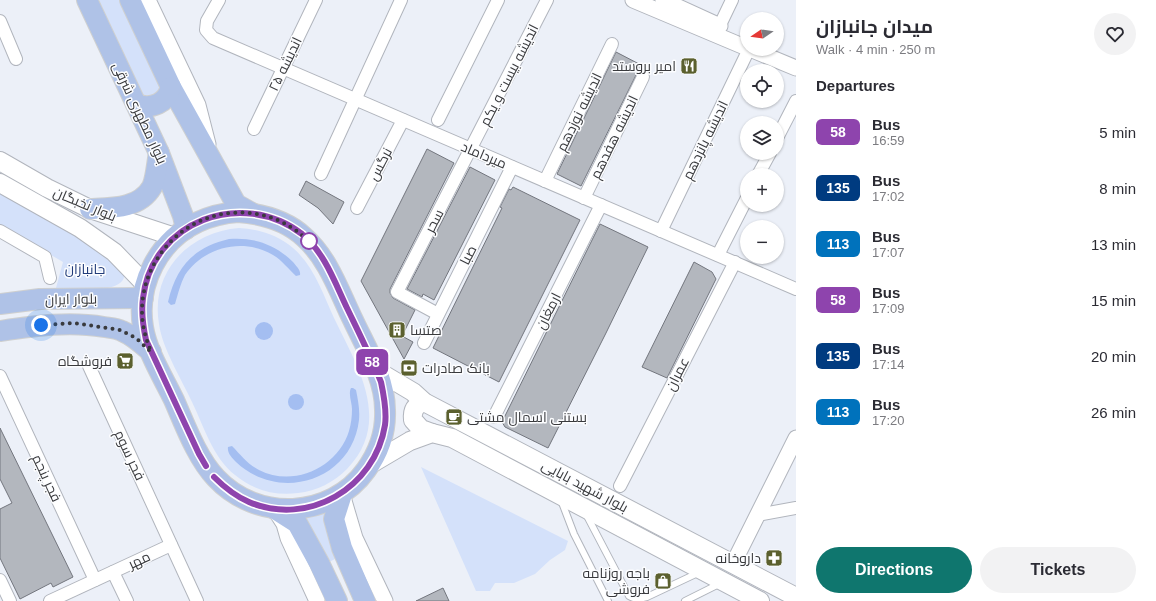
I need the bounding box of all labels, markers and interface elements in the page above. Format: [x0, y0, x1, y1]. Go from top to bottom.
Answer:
north arrow [740, 12, 784, 56]
map controls [740, 12, 784, 264]
button: heart [1094, 13, 1136, 55]
text: میدان جانبازان [816, 16, 933, 37]
street label: اندیشه بیست و یکم [477, 22, 543, 129]
street label: اندیشه ۲۵ [265, 35, 305, 93]
text: Walk · 4 min · 250 m [816, 42, 935, 57]
restaurant icon: امیر بروستد [679, 56, 699, 76]
place label: امیر بروستد [612, 58, 676, 74]
street label: بلوار مطهری شرقی [109, 60, 171, 166]
button: locate [740, 64, 784, 108]
street label: اندیشه نوزدهم [553, 70, 607, 155]
text: Departures [816, 77, 895, 94]
street label: اندیشه هفدهم [587, 93, 643, 182]
street label: اندیشه پانزدهم [679, 98, 733, 183]
button: layers [740, 116, 784, 160]
text: Bus [872, 116, 900, 133]
text: 58 [830, 124, 846, 140]
text: 5 min [1099, 124, 1136, 141]
text: 16:59 [872, 133, 905, 148]
street label: میرداماد [459, 138, 509, 172]
street label: نرگس [365, 145, 395, 183]
button: + [740, 168, 784, 212]
text: Bus [872, 172, 900, 189]
text: 135 [826, 180, 850, 196]
text: 8 min [1099, 180, 1136, 197]
street label: بلوار نخبگان [51, 184, 119, 224]
text: 17:02 [872, 189, 905, 204]
street label: سحر [421, 207, 447, 236]
button: − [740, 220, 784, 264]
text: Bus [872, 228, 900, 245]
unlabelled marker [300, 232, 318, 250]
text: 113 [827, 236, 849, 252]
text: 13 min [1091, 236, 1136, 253]
street label: صبا [456, 243, 480, 267]
text: 17:07 [872, 245, 905, 260]
park label: جانبازان [65, 261, 105, 277]
text: Bus [872, 284, 900, 301]
street label: ارمغان [532, 290, 564, 332]
street label: بلوار ایران [45, 291, 97, 307]
text: 58 [830, 292, 846, 308]
text: 15 min [1091, 292, 1136, 309]
text: 17:09 [872, 301, 905, 316]
your location [31, 315, 51, 335]
building icon: صتسا [387, 320, 407, 340]
place label: صتسا [410, 322, 442, 338]
text: Bus [872, 340, 900, 357]
text: 135 [826, 348, 850, 364]
text: 20 min [1091, 348, 1136, 365]
line badge: 58 [354, 349, 390, 375]
supermarket icon: فروشگاه [115, 351, 135, 371]
place label: فروشگاه [58, 353, 112, 369]
text: 58 [364, 354, 380, 370]
street label: عمران [662, 355, 692, 393]
text: 17:14 [872, 357, 905, 372]
bank icon: بانک صادرات [399, 358, 419, 378]
place label: بانک صادرات [422, 360, 490, 376]
text: Bus [872, 396, 900, 413]
text: 113 [827, 404, 849, 420]
text: 26 min [1091, 404, 1136, 421]
cafe icon: بستنی اسمال مشتی [444, 407, 464, 427]
place label: بستنی اسمال مشتی [467, 409, 587, 426]
text: 17:20 [872, 413, 905, 428]
street label: فجر سوم [110, 427, 149, 483]
street label: فجر پنجم [27, 452, 65, 505]
street label: بلوار شهید بابایی [539, 456, 631, 516]
button: Directions [816, 547, 972, 593]
button: Tickets [980, 547, 1136, 593]
street label: مهر [125, 548, 153, 572]
pharmacy icon: داروخانه [764, 548, 784, 568]
place label: داروخانه [715, 550, 761, 566]
place label: باجه روزنامه فروشی [582, 565, 650, 597]
shop icon: باجه روزنامه فروشی [653, 571, 673, 591]

